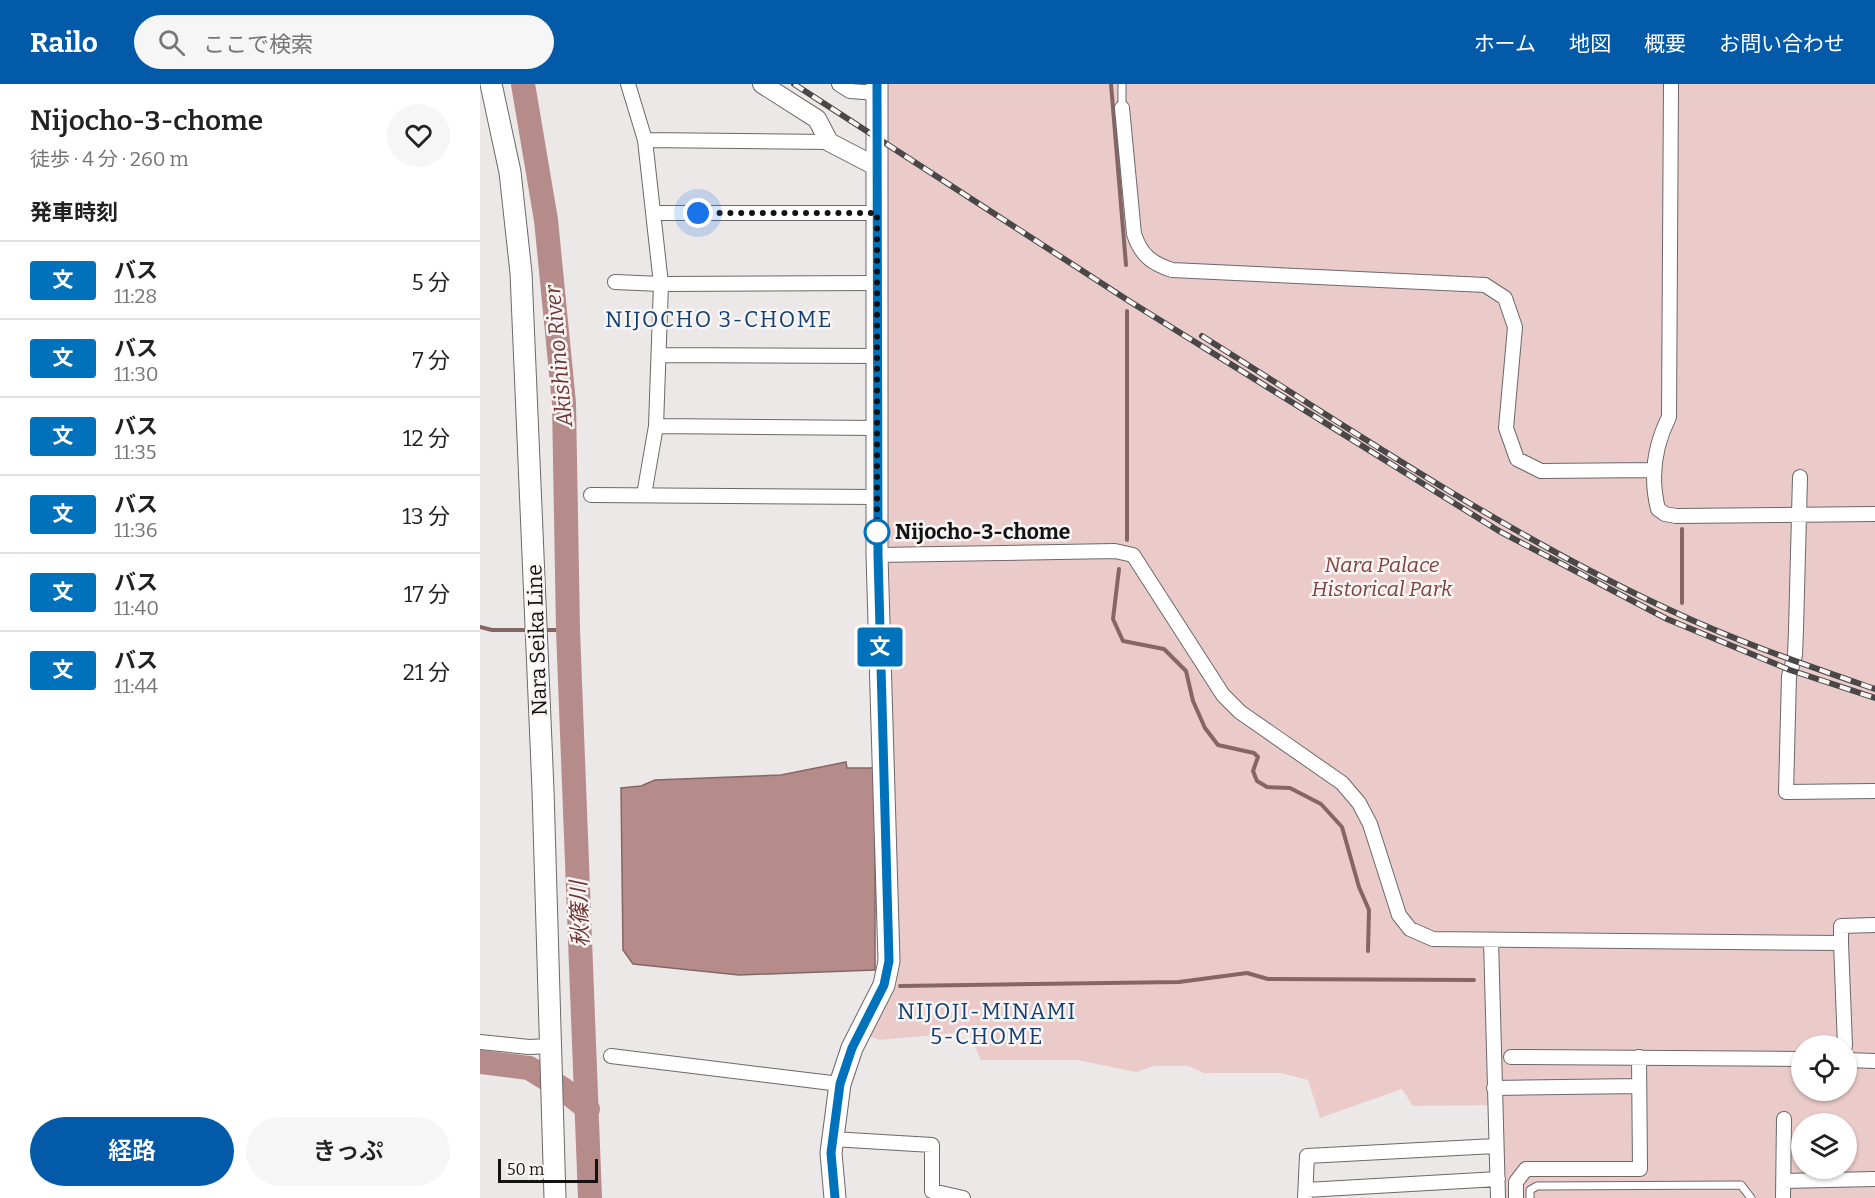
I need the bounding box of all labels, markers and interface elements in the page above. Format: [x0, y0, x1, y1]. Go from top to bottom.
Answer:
search box [134, 15, 554, 69]
text: Railo [30, 26, 98, 59]
icon: search [155, 26, 188, 59]
text: ここで検索 [203, 31, 313, 58]
text: ホーム [1474, 31, 1536, 57]
text: 地図 [1569, 31, 1611, 57]
text: 概要 [1644, 31, 1686, 57]
text: お問い合わせ [1719, 31, 1845, 57]
text: Nijocho-3-chome [30, 104, 263, 137]
button: heart [387, 104, 450, 167]
text: 徒歩 · 4 分 · 260 m [30, 147, 189, 171]
your location [683, 198, 713, 228]
text: 発車時刻 [30, 199, 118, 226]
text: バス [114, 257, 158, 284]
text: 文 [53, 267, 74, 293]
text: 5 分 [412, 269, 450, 296]
water label: Akishino River [539, 283, 578, 429]
text: 11:28 [114, 284, 157, 308]
district label: NIJOCHO 3-CHOME [605, 306, 833, 333]
text: バス [114, 335, 158, 362]
text: 文 [53, 345, 74, 371]
text: 7 分 [413, 347, 450, 374]
text: 11:30 [114, 362, 159, 386]
text: バス [114, 413, 158, 440]
text: 文 [53, 423, 74, 449]
text: 12 分 [403, 425, 450, 452]
text: 11:35 [114, 440, 157, 464]
text: バス [114, 491, 158, 518]
text: 文 [53, 501, 74, 527]
text: 13 分 [402, 503, 450, 530]
text: 11:36 [114, 518, 158, 542]
marker: Nijocho-3-chome [864, 519, 890, 545]
place label: Nijocho-3-chome [895, 519, 1070, 545]
park label: Nara Palace Historical Park [1311, 552, 1453, 602]
street label: Nara Seika Line [521, 564, 553, 716]
text: バス [114, 569, 158, 596]
text: 文 [53, 579, 74, 605]
text: 17 分 [404, 581, 450, 608]
text: 11:40 [114, 596, 159, 620]
line badge: 文 [860, 628, 900, 666]
text: 文 [870, 634, 891, 660]
text: バス [114, 647, 158, 674]
text: 文 [53, 657, 74, 683]
text: 21 分 [403, 659, 450, 686]
text: 11:44 [114, 674, 158, 698]
water label: 秋篠川 [565, 879, 594, 947]
district label: NIJOJI-MINAMI 5-CHOME [897, 998, 1077, 1050]
map controls [1791, 1035, 1857, 1179]
button: locate [1791, 1035, 1857, 1101]
button: layers [1791, 1113, 1857, 1179]
button: 経路 [30, 1117, 234, 1186]
button: きっぷ [246, 1117, 450, 1186]
scale bar [498, 1156, 598, 1184]
text: 50 m [507, 1160, 544, 1179]

